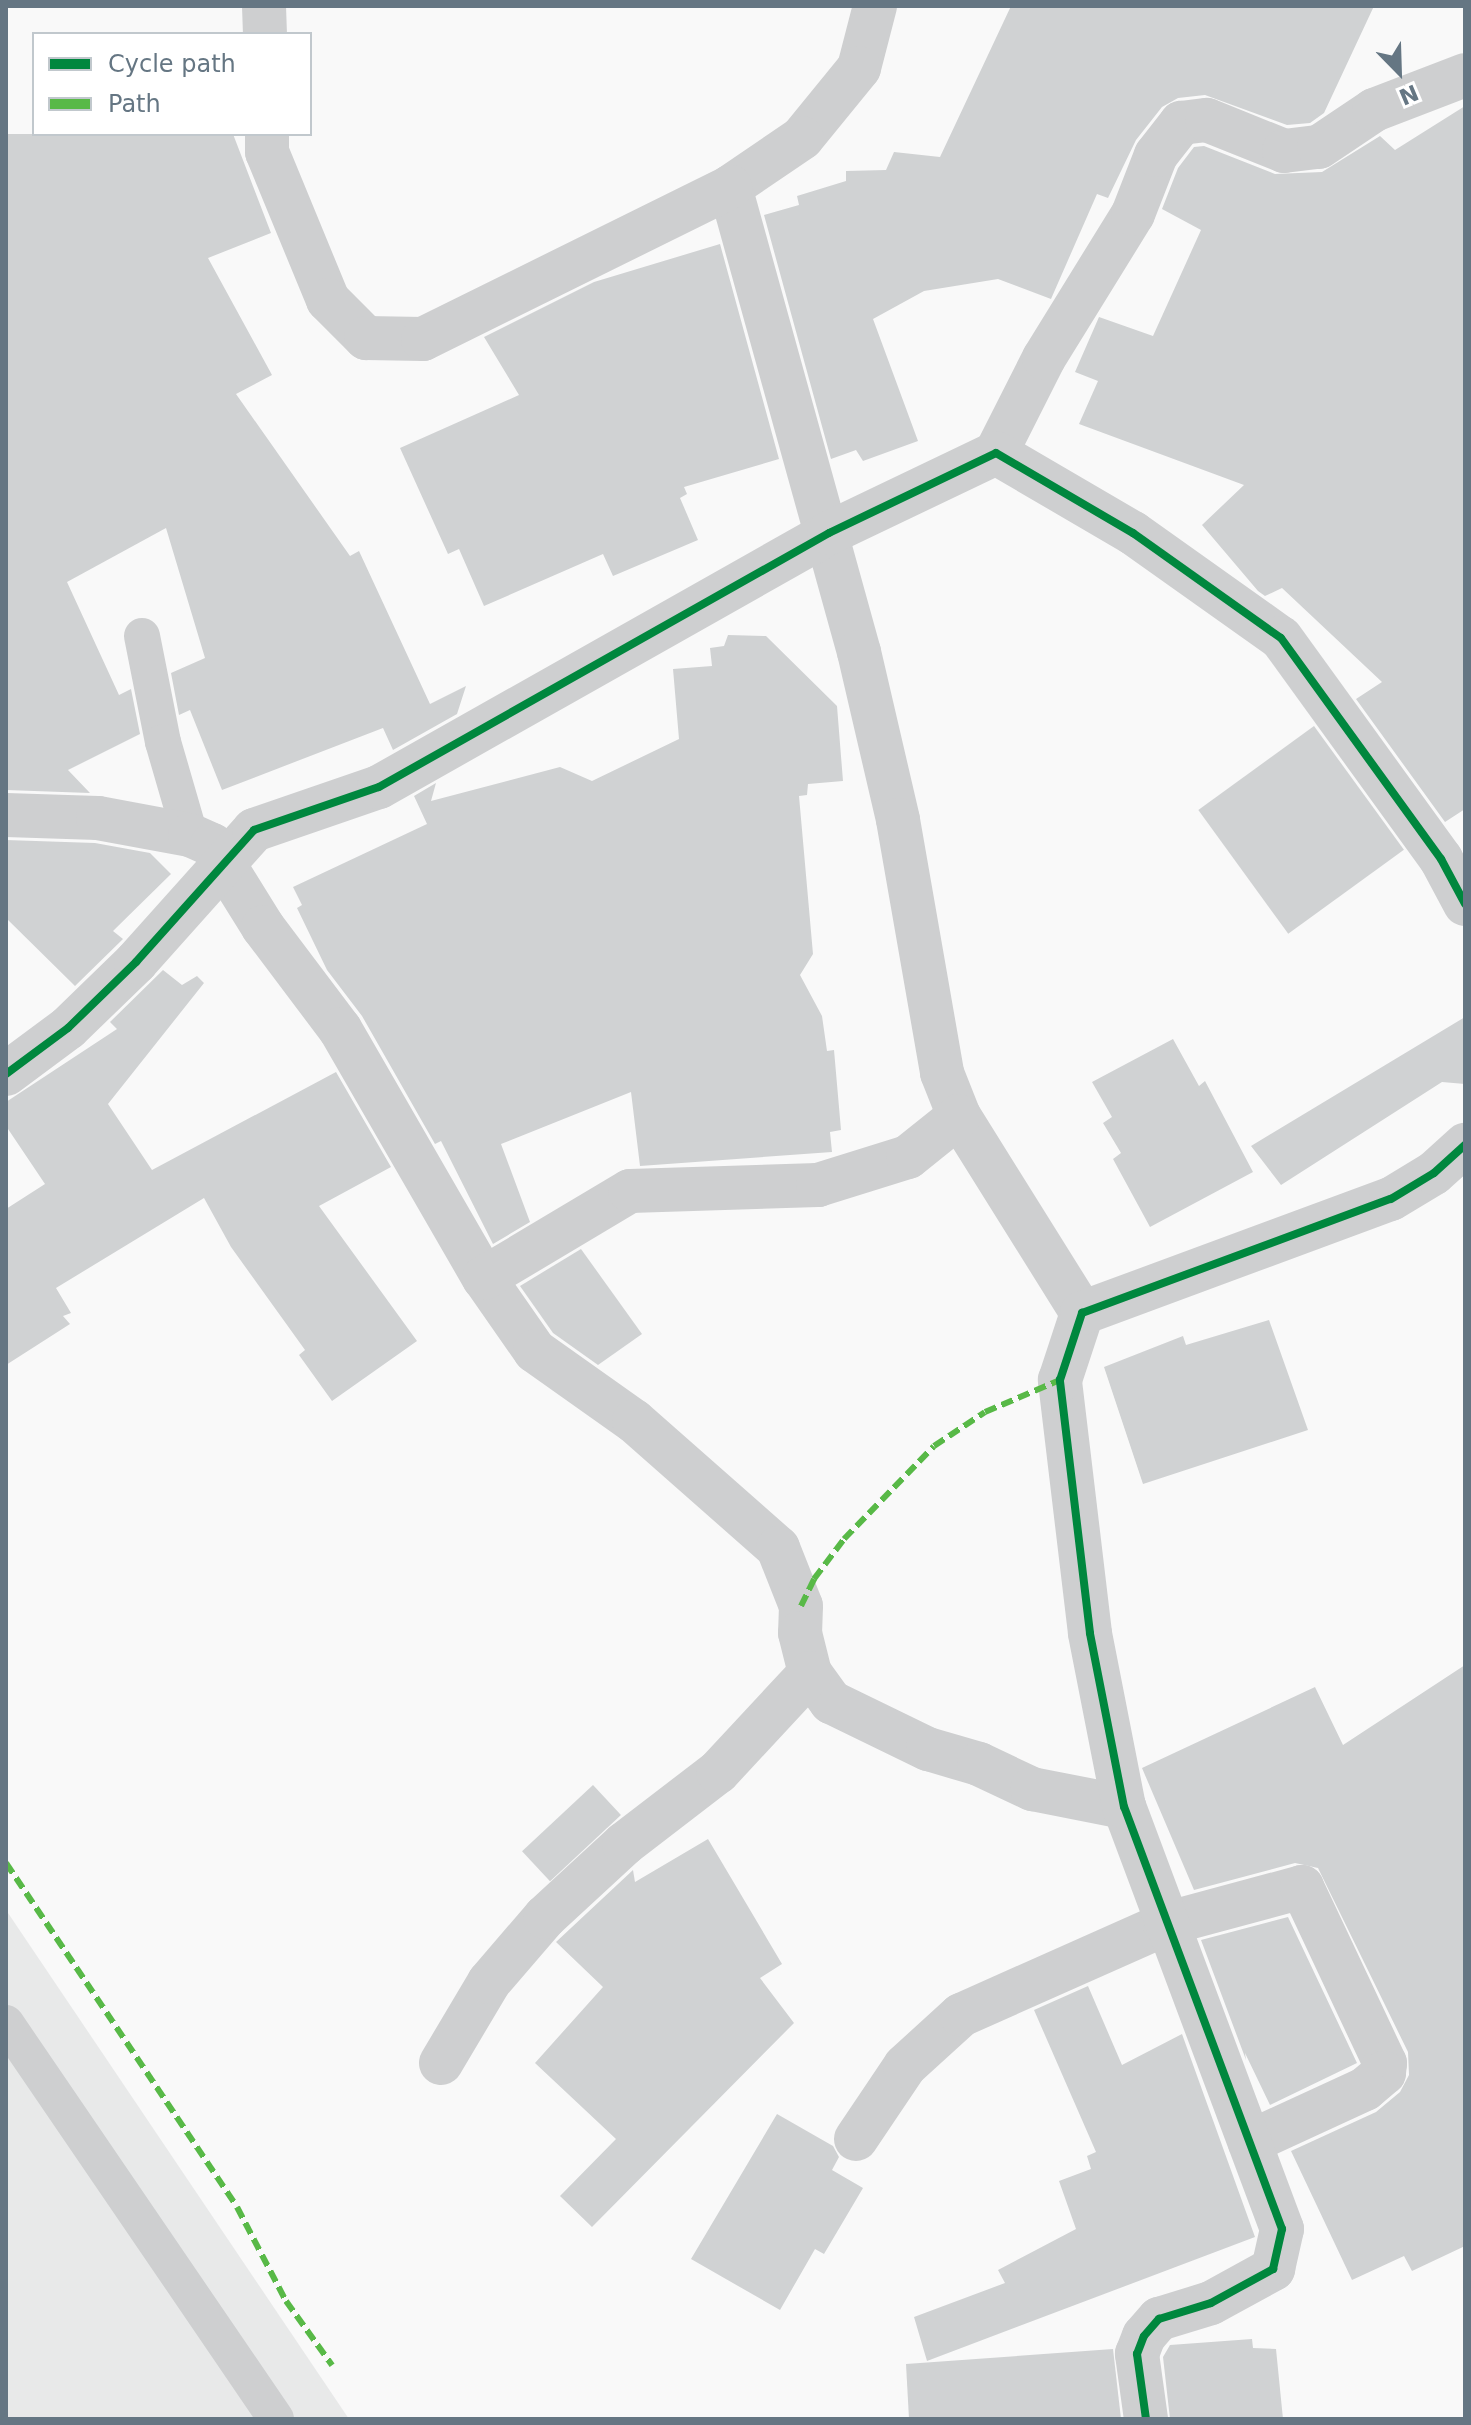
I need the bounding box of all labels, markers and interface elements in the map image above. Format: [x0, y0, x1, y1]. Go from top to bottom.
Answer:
legend [32, 32, 312, 136]
north arrow [1359, 32, 1439, 112]
text: Cycle path [108, 50, 236, 78]
text: N [1395, 79, 1422, 110]
text: Path [108, 90, 161, 118]

